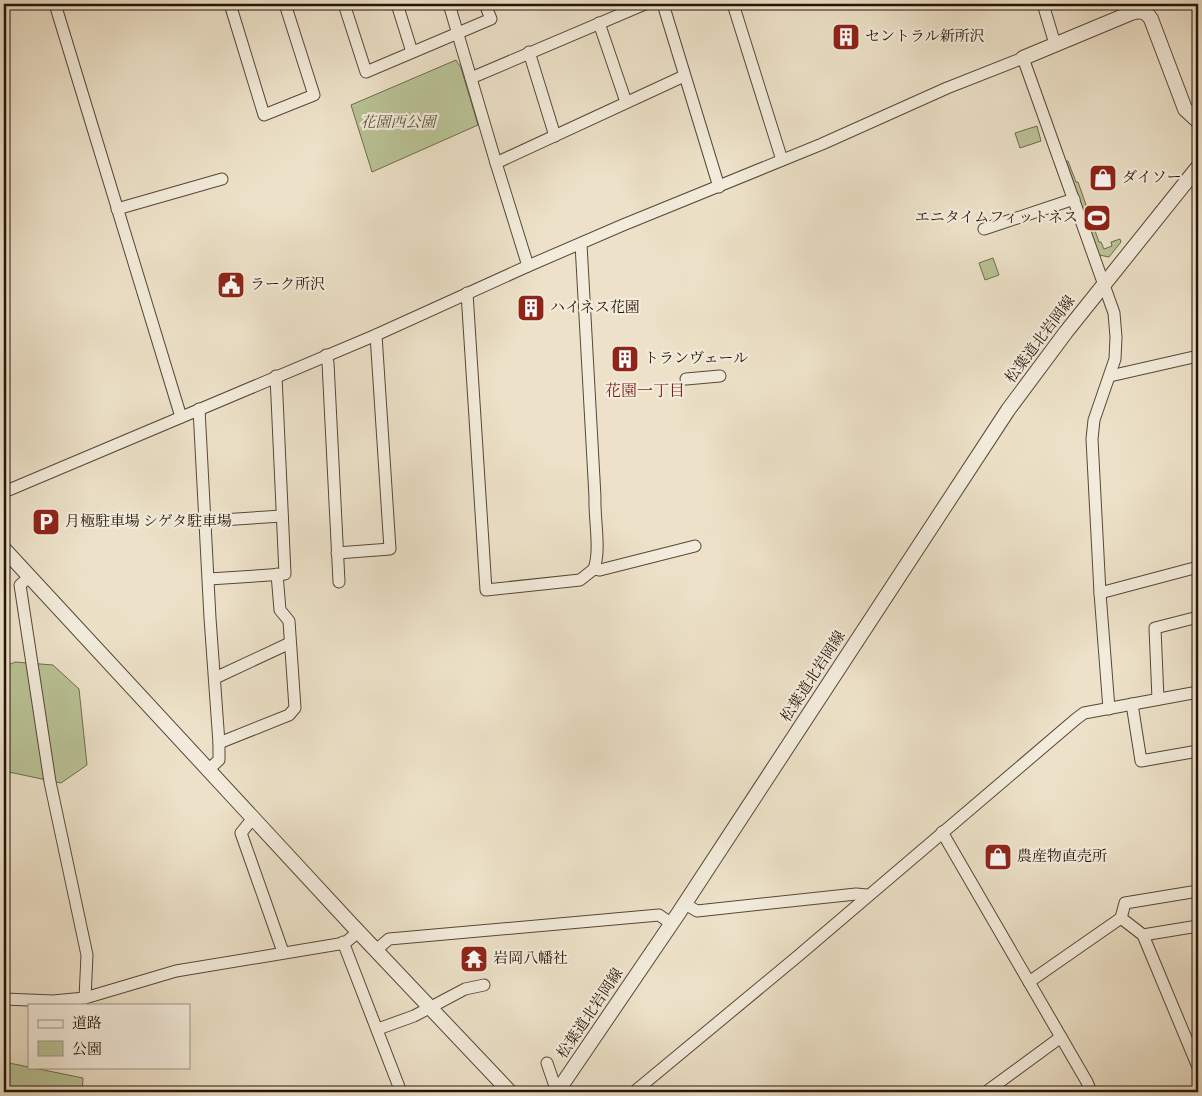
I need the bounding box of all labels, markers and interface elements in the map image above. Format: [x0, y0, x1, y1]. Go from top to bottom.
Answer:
building icon: セントラル新所沢 [831, 22, 861, 52]
place label: セントラル新所沢 [865, 27, 985, 48]
park label: 花園西公園 [360, 113, 438, 134]
shop icon: ダイソー [1088, 163, 1118, 193]
place label: ダイソー [1122, 168, 1182, 189]
sports icon: エニタイムフィットネス [1082, 203, 1112, 233]
place label: エニタイムフィットネス [915, 208, 1078, 229]
public building icon: ラーク所沢 [216, 270, 246, 300]
place label: ラーク所沢 [250, 275, 325, 296]
street label: 松葉道北岩岡線 [1001, 292, 1081, 388]
building icon: ハイネス花園 [516, 293, 546, 323]
place label: ハイネス花園 [550, 298, 640, 319]
building icon: トランヴェール [610, 344, 640, 374]
place label: トランヴェール [644, 349, 748, 370]
district label: 花園一丁目 [605, 381, 685, 403]
parking icon: 月極駐車場 シゲタ駐車場 [31, 507, 61, 537]
place label: 月極駐車場 シゲタ駐車場 [65, 512, 232, 533]
street label: 松葉道北岩岡線 [777, 627, 851, 727]
shop icon: 農産物直売所 [983, 842, 1013, 872]
place label: 農産物直売所 [1017, 847, 1107, 868]
temple icon: 岩岡八幡社 [459, 944, 489, 974]
place label: 岩岡八幡社 [493, 949, 568, 970]
street label: 松葉道北岩岡線 [553, 965, 629, 1063]
legend [28, 1004, 190, 1068]
text: 道路 [72, 1014, 102, 1035]
text: 公園 [72, 1040, 102, 1061]

